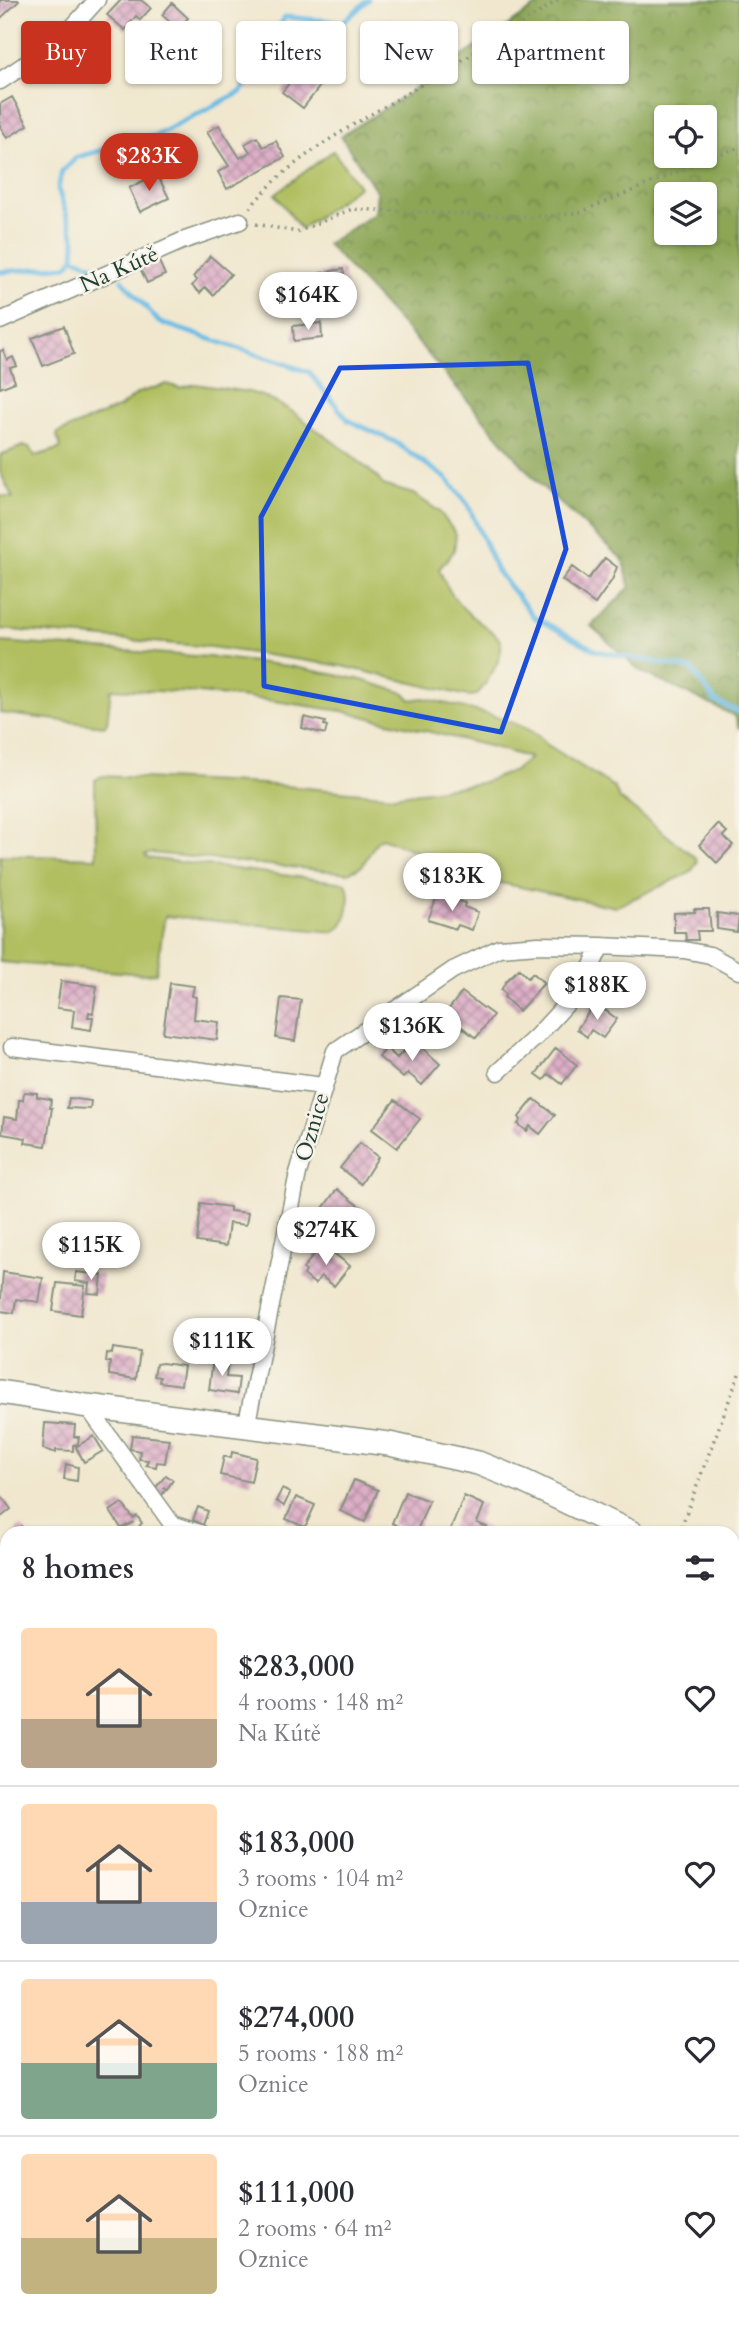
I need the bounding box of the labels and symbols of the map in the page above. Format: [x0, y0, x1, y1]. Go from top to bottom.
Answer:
pin: $283K [100, 134, 198, 193]
street label: Na Kútě [75, 238, 163, 300]
pin: $164K [259, 272, 357, 332]
pin: $183K [403, 853, 501, 913]
pin: $188K [548, 962, 646, 1022]
pin: $136K [363, 1004, 461, 1063]
street label: Oznice [287, 1089, 337, 1165]
pin: $274K [277, 1208, 375, 1267]
pin: $115K [42, 1222, 140, 1282]
pin: $111K [173, 1318, 271, 1378]

